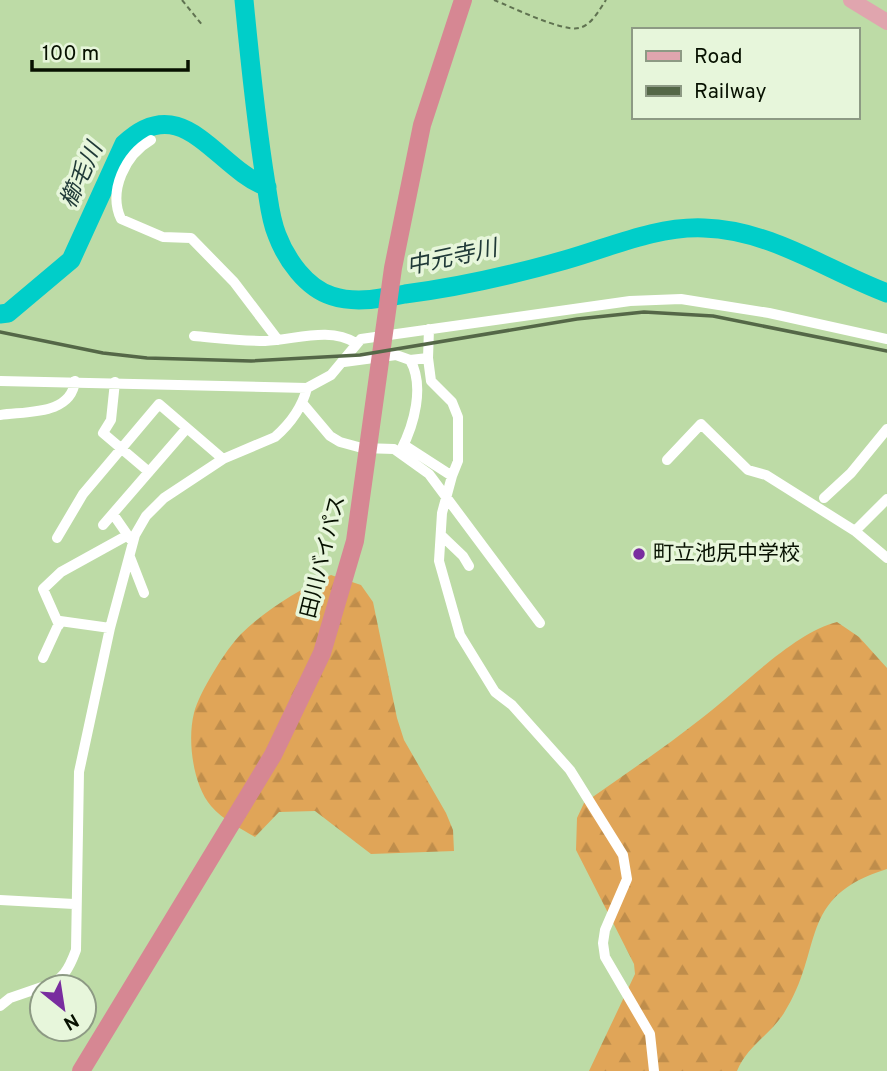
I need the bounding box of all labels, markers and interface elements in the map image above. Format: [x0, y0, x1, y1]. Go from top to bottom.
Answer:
scale bar [32, 28, 187, 72]
legend [632, 28, 859, 119]
text: 100 m [42, 41, 99, 68]
text: Road [694, 44, 743, 71]
text: Railway [694, 79, 767, 106]
water label: 櫛毛川 [55, 136, 112, 213]
water label: 中元寺川 [404, 235, 503, 283]
street label: 田川バイパス [296, 493, 352, 621]
place label: 町立池尻中学校 [653, 541, 800, 568]
marker: 町立池尻中学校 [631, 546, 647, 562]
north arrow [28, 973, 98, 1043]
text: N [59, 1007, 82, 1035]

